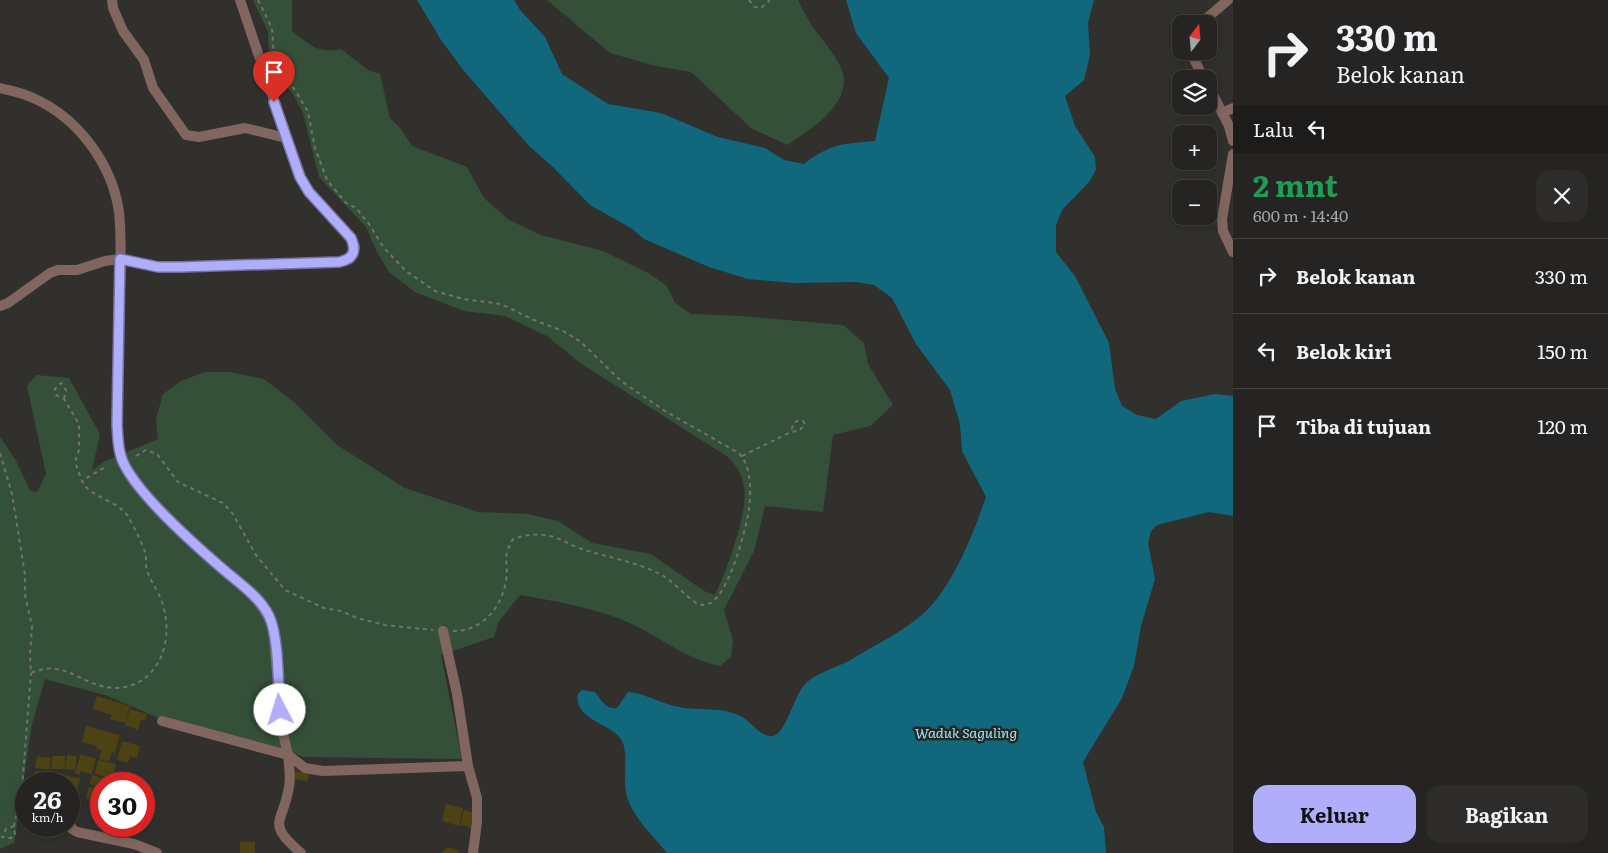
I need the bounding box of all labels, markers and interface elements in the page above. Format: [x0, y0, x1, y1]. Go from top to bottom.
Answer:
text: 330 m [1336, 10, 1438, 62]
north arrow [1172, 15, 1218, 60]
map controls [1172, 15, 1217, 225]
icon: right [1253, 20, 1318, 85]
pin [253, 51, 295, 102]
text: Belok kanan [1336, 57, 1465, 90]
icon: arrive [260, 58, 288, 86]
button: layers [1172, 70, 1217, 115]
text: Lalu [1253, 115, 1293, 143]
icon: left [1303, 115, 1331, 143]
button: + [1172, 125, 1217, 170]
text: 2 mnt [1253, 162, 1338, 206]
button: close [1536, 170, 1588, 222]
button: − [1172, 180, 1217, 225]
text: 600 m · 14:40 [1253, 203, 1348, 227]
icon: right [1253, 262, 1281, 290]
text: Belok kanan [1296, 262, 1415, 290]
text: 330 m [1535, 262, 1588, 290]
icon: left [1253, 337, 1281, 365]
text: Belok kiri [1296, 337, 1392, 365]
text: 150 m [1537, 337, 1588, 365]
icon: arrive [1253, 412, 1281, 440]
text: Tiba di tujuan [1296, 412, 1431, 440]
text: 120 m [1537, 412, 1588, 440]
position arrow [253, 683, 305, 735]
water label: Waduk Saguling [915, 722, 1017, 742]
speed limit sign: 30 [90, 772, 155, 837]
text: 26 [33, 780, 62, 817]
button: Keluar [1253, 785, 1416, 843]
button: Bagikan [1426, 785, 1588, 843]
text: km/h [32, 808, 63, 826]

